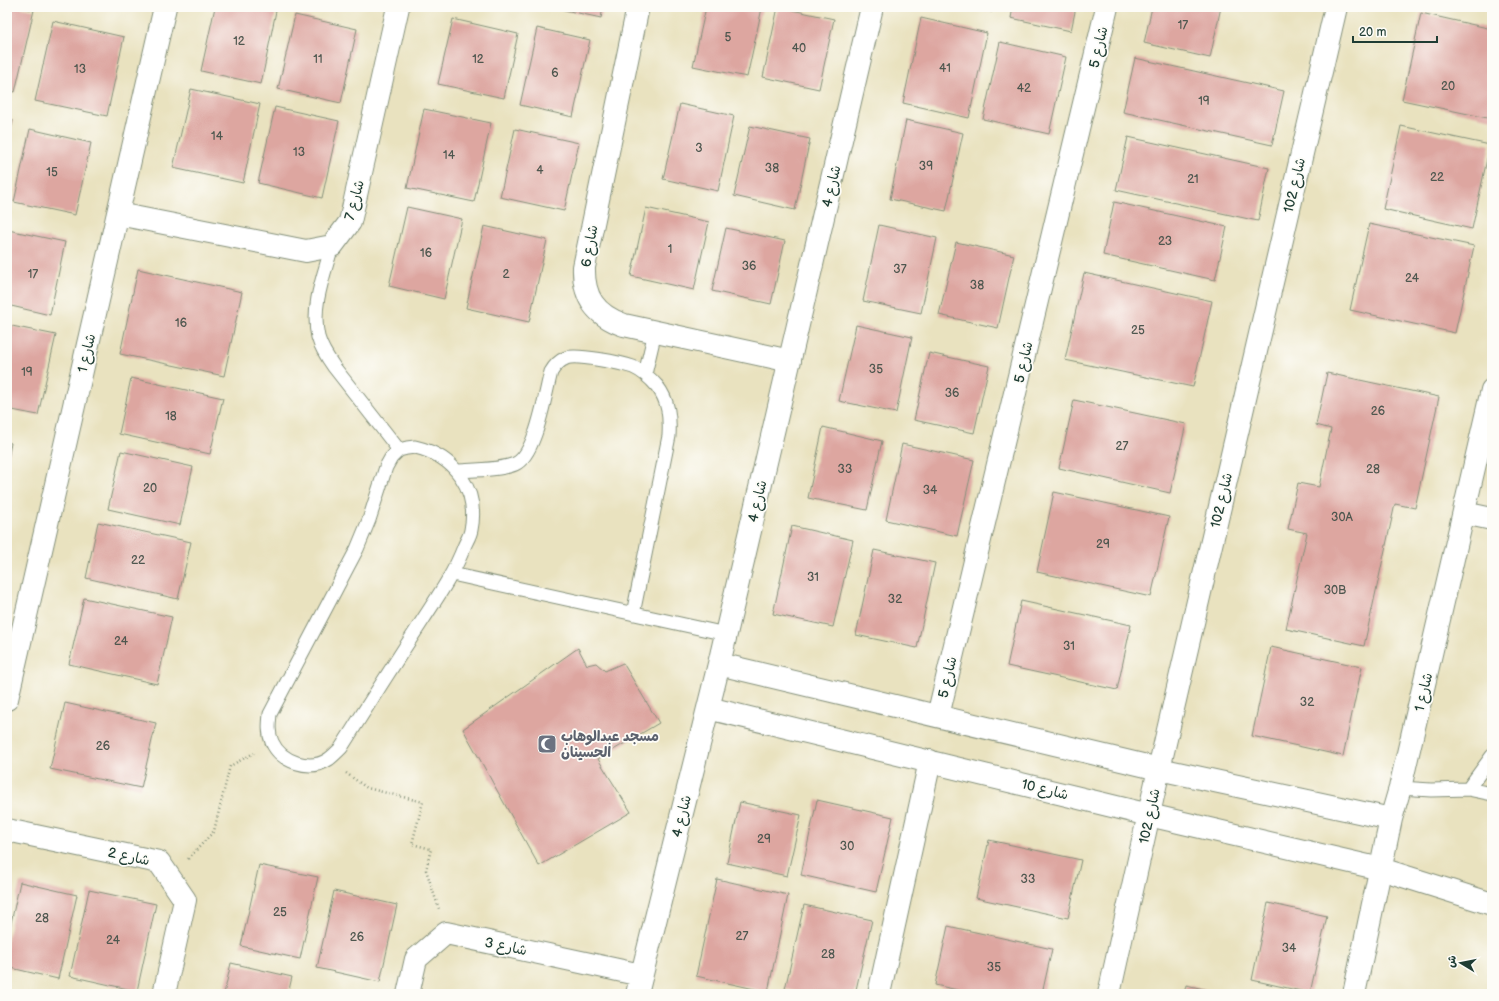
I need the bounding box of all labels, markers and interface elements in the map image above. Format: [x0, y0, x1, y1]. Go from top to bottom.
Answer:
house number: 17 [1178, 18, 1188, 33]
scale bar [1353, 18, 1437, 44]
street label: شارع 5 [1085, 25, 1112, 70]
text: 20 m [1359, 25, 1386, 40]
house number: 5 [725, 30, 732, 45]
house number: 12 [233, 34, 245, 49]
house number: 40 [792, 41, 806, 56]
house number: 11 [313, 52, 323, 67]
house number: 12 [472, 52, 484, 67]
house number: 41 [939, 61, 951, 76]
house number: 13 [74, 62, 86, 77]
house number: 6 [551, 66, 559, 81]
house number: 20 [1441, 79, 1455, 94]
house number: 42 [1017, 81, 1031, 96]
house number: 19 [1198, 94, 1210, 109]
house number: 14 [211, 129, 224, 144]
house number: 3 [695, 141, 703, 156]
house number: 13 [293, 145, 305, 160]
house number: 14 [443, 148, 456, 163]
street label: شارع 102 [1280, 156, 1310, 215]
house number: 39 [919, 159, 933, 174]
house number: 38 [765, 161, 779, 176]
house number: 4 [536, 163, 544, 178]
street label: شارع 4 [818, 163, 846, 209]
house number: 15 [46, 165, 58, 180]
house number: 22 [1430, 170, 1444, 185]
house number: 21 [1187, 172, 1199, 187]
street label: شارع 7 [341, 178, 369, 222]
street label: شارع 6 [577, 224, 603, 269]
house number: 23 [1158, 234, 1172, 249]
house number: 1 [668, 242, 672, 257]
house number: 16 [420, 246, 432, 261]
house number: 36 [742, 259, 756, 274]
house number: 37 [893, 262, 907, 277]
house number: 17 [28, 267, 38, 282]
house number: 2 [502, 267, 510, 282]
house number: 24 [1405, 271, 1420, 286]
house number: 38 [970, 278, 984, 293]
house number: 16 [175, 316, 187, 331]
house number: 25 [1131, 323, 1145, 338]
street label: شارع 1 [74, 332, 100, 374]
street label: شارع 5 [1010, 340, 1037, 385]
house number: 35 [869, 362, 883, 377]
house number: 19 [21, 365, 33, 380]
house number: 36 [945, 386, 959, 401]
house number: 26 [1371, 404, 1385, 419]
house number: 18 [165, 409, 177, 424]
house number: 27 [1116, 439, 1129, 454]
house number: 33 [838, 462, 852, 477]
house number: 28 [1366, 462, 1380, 477]
street label: شارع 102 [1207, 471, 1237, 530]
street label: شارع 4 [744, 478, 772, 524]
house number: 20 [143, 481, 157, 496]
house number: 34 [923, 483, 938, 498]
house number: 30A [1331, 510, 1354, 525]
house number: 29 [1096, 537, 1110, 552]
house number: 22 [131, 553, 145, 568]
house number: 31 [807, 570, 819, 585]
house number: 30B [1324, 583, 1346, 598]
house number: 32 [888, 592, 902, 607]
house number: 24 [114, 634, 129, 649]
house number: 31 [1063, 639, 1075, 654]
street label: شارع 5 [934, 655, 961, 700]
street label: شارع 1 [1411, 671, 1437, 713]
house number: 32 [1300, 695, 1314, 710]
place label: مسجد عبدالوهاب الحسينان [561, 728, 659, 761]
mosque icon: مسجد عبدالوهاب الحسينان [536, 733, 558, 755]
house number: 26 [96, 739, 110, 754]
street label: شارع 10 [1019, 775, 1070, 804]
street label: شارع 102 [1135, 787, 1165, 845]
street label: شارع 4 [668, 793, 696, 839]
house number: 29 [757, 832, 771, 847]
house number: 30 [840, 839, 854, 854]
street label: شارع 2 [106, 844, 151, 870]
house number: 33 [1021, 872, 1035, 887]
house number: 25 [273, 905, 287, 920]
house number: 28 [35, 911, 49, 926]
house number: 27 [736, 929, 749, 944]
house number: 26 [350, 930, 364, 945]
house number: 24 [106, 933, 121, 948]
street label: شارع 3 [483, 934, 529, 960]
house number: 34 [1282, 941, 1297, 956]
north arrow [1441, 943, 1481, 983]
house number: 28 [821, 947, 835, 962]
text: ش [1444, 954, 1459, 968]
house number: 35 [987, 960, 1001, 975]

